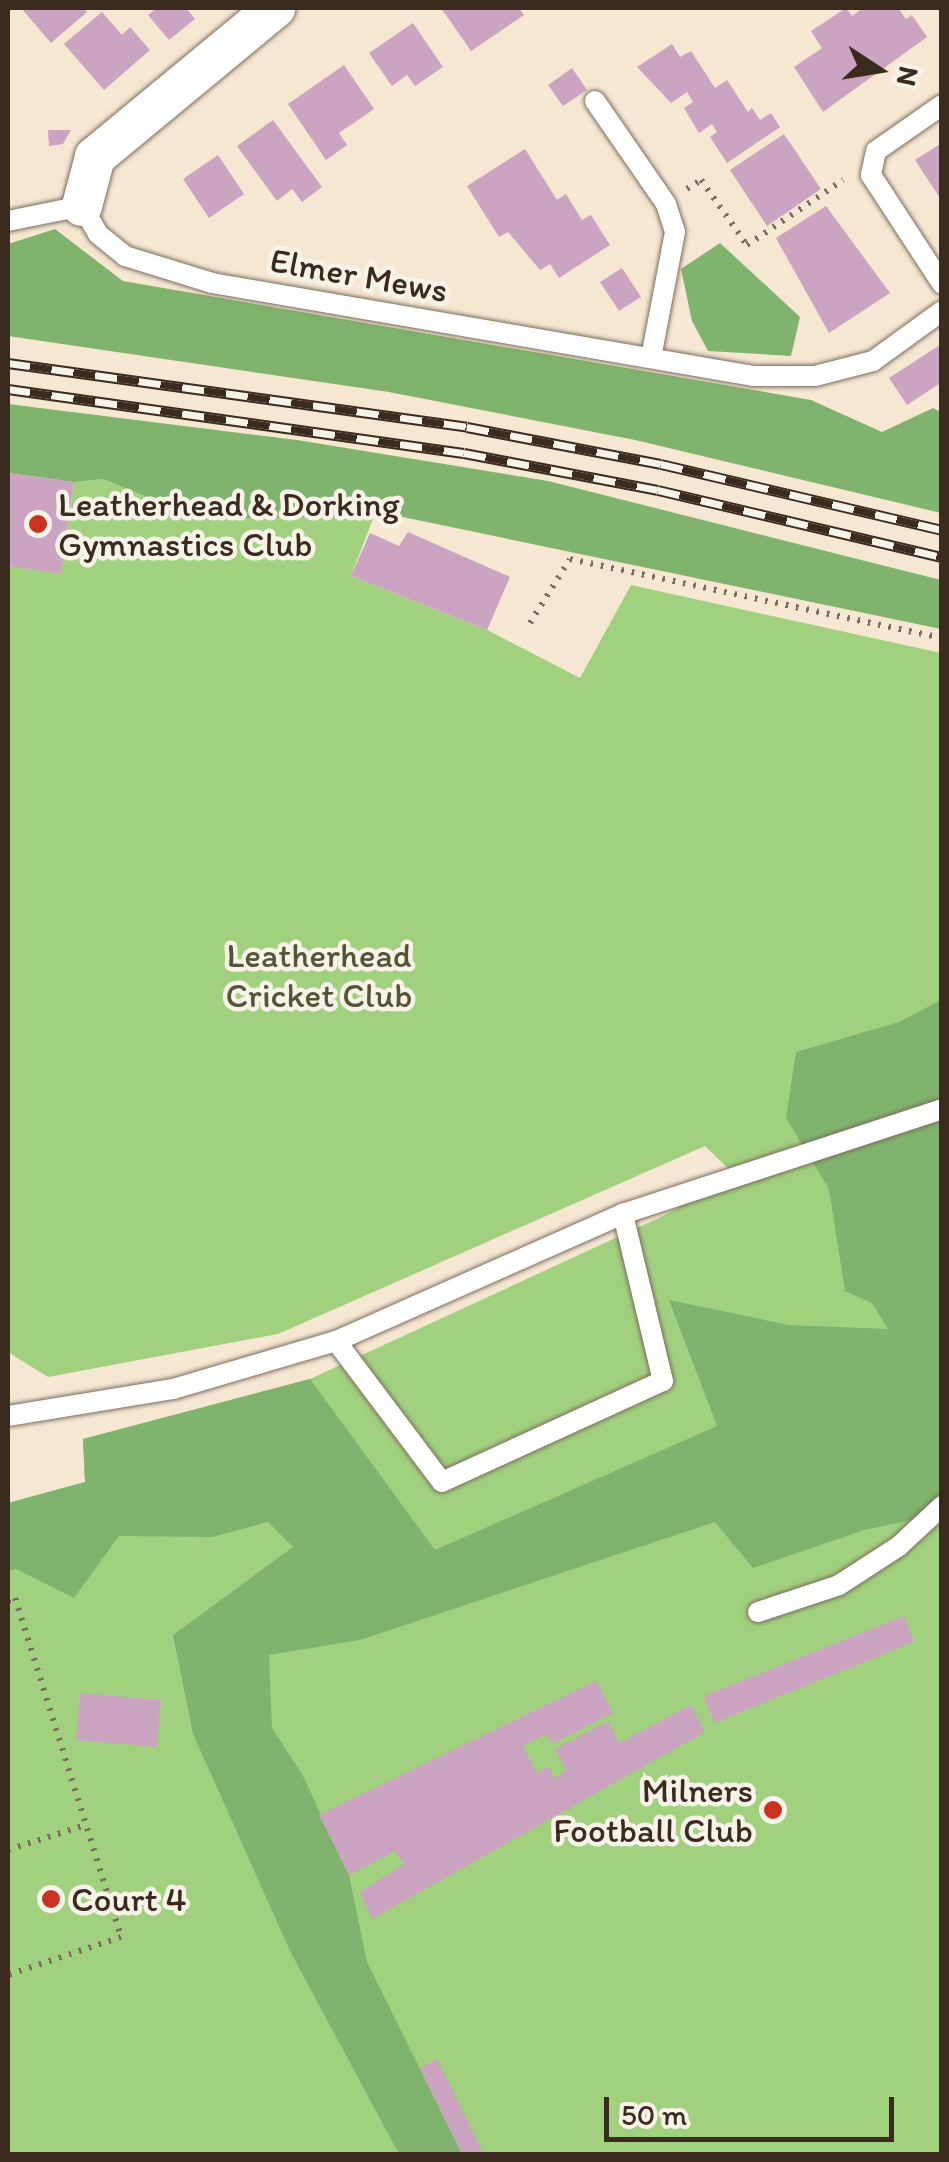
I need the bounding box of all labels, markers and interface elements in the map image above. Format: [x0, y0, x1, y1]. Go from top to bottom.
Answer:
north arrow [829, 20, 929, 120]
text: N [890, 63, 927, 89]
street label: Elmer Mews [267, 239, 451, 311]
place label: Leatherhead & Dorking Gymnastics Club [58, 483, 401, 565]
marker: Leatherhead & Dorking Gymnastics Club [27, 513, 49, 535]
park label: Leatherhead Cricket Club [226, 934, 412, 1016]
place label: Milners Football Club [553, 1769, 753, 1851]
marker: Milners Football Club [762, 1799, 784, 1821]
place label: Court 4 [71, 1878, 186, 1920]
marker: Court 4 [40, 1888, 62, 1910]
scale bar [609, 2077, 899, 2139]
text: 50 m [621, 2096, 687, 2133]

